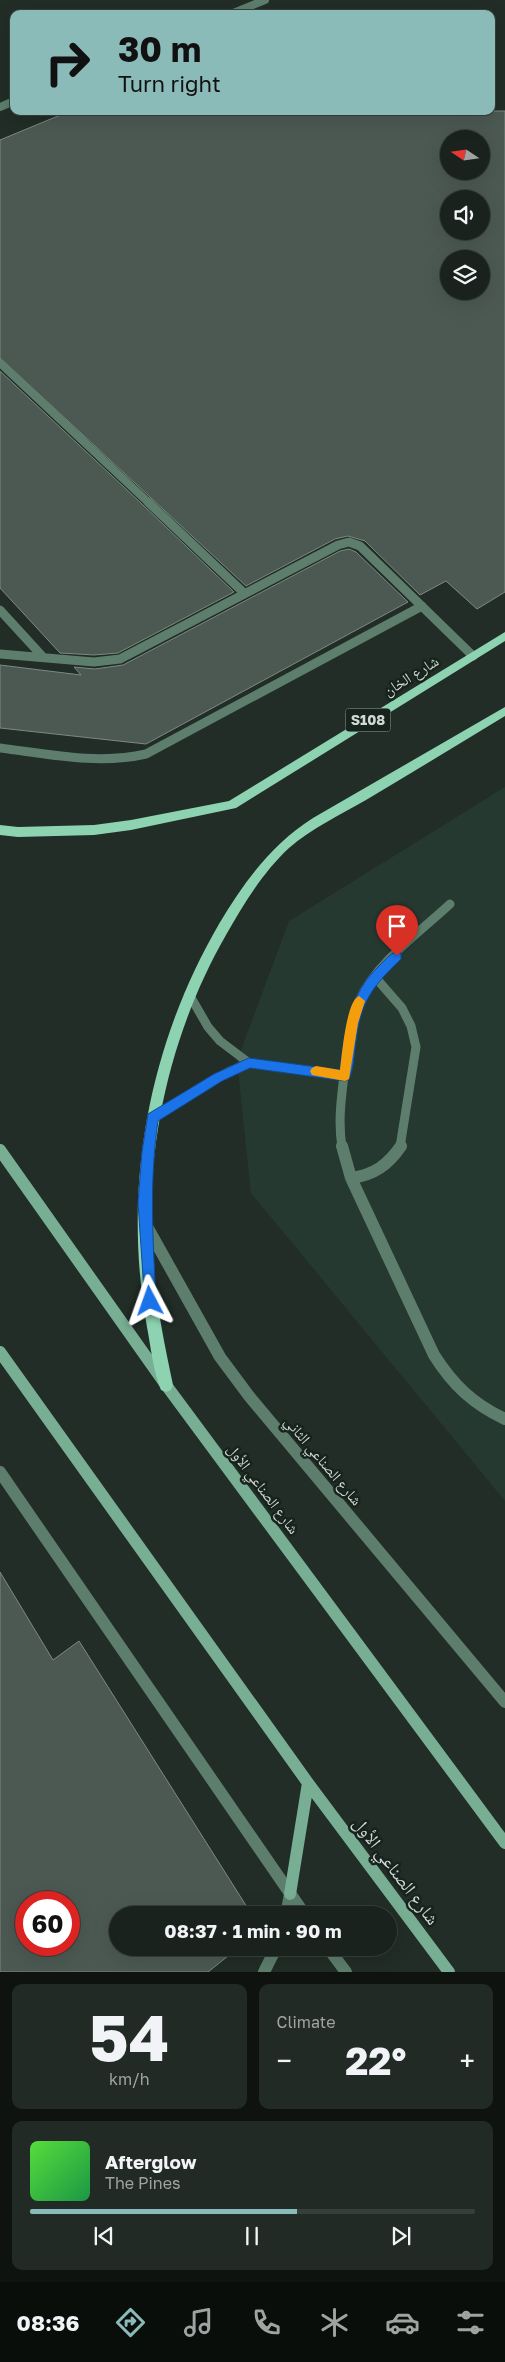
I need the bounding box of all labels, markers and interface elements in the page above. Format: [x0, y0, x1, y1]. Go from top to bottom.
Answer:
text: 30 m [118, 28, 201, 70]
icon: right [35, 30, 100, 95]
text: Turn right [118, 70, 221, 97]
north arrow [440, 130, 490, 180]
map controls [440, 130, 490, 300]
button: sound [440, 190, 490, 240]
button: layers [440, 250, 490, 300]
street label: شارع الخان [380, 651, 443, 701]
road number: S108 [346, 708, 390, 732]
pin [376, 905, 418, 956]
icon: arrive [383, 912, 411, 940]
position arrow [123, 1274, 175, 1326]
street label: شارع الصناعي الثاني [278, 1412, 366, 1511]
street label: شارع الصناعي الأول [221, 1440, 303, 1539]
street label: شارع الصناعي الأول [345, 1812, 445, 1931]
speed limit sign: 60 [15, 1891, 80, 1956]
text: 08:37 · 1 min · 90 m [164, 1919, 342, 1942]
text: 54 [89, 1997, 169, 2075]
text: Climate [277, 2012, 336, 2032]
text: 22° [345, 2038, 406, 2083]
text: − [277, 2044, 292, 2077]
text: + [460, 2044, 475, 2077]
text: km/h [109, 2069, 150, 2089]
text: Afterglow [105, 2150, 196, 2173]
text: The Pines [105, 2173, 180, 2193]
icon: previous [90, 2222, 118, 2250]
icon: pause [238, 2222, 266, 2250]
icon: next [387, 2222, 415, 2250]
icon: directions [113, 2305, 148, 2340]
icon: music [181, 2305, 216, 2340]
icon: phone [249, 2305, 284, 2340]
icon: climate [317, 2305, 352, 2340]
icon: car [385, 2305, 420, 2340]
icon: filters [453, 2305, 488, 2340]
text: 08:36 [17, 2309, 79, 2336]

